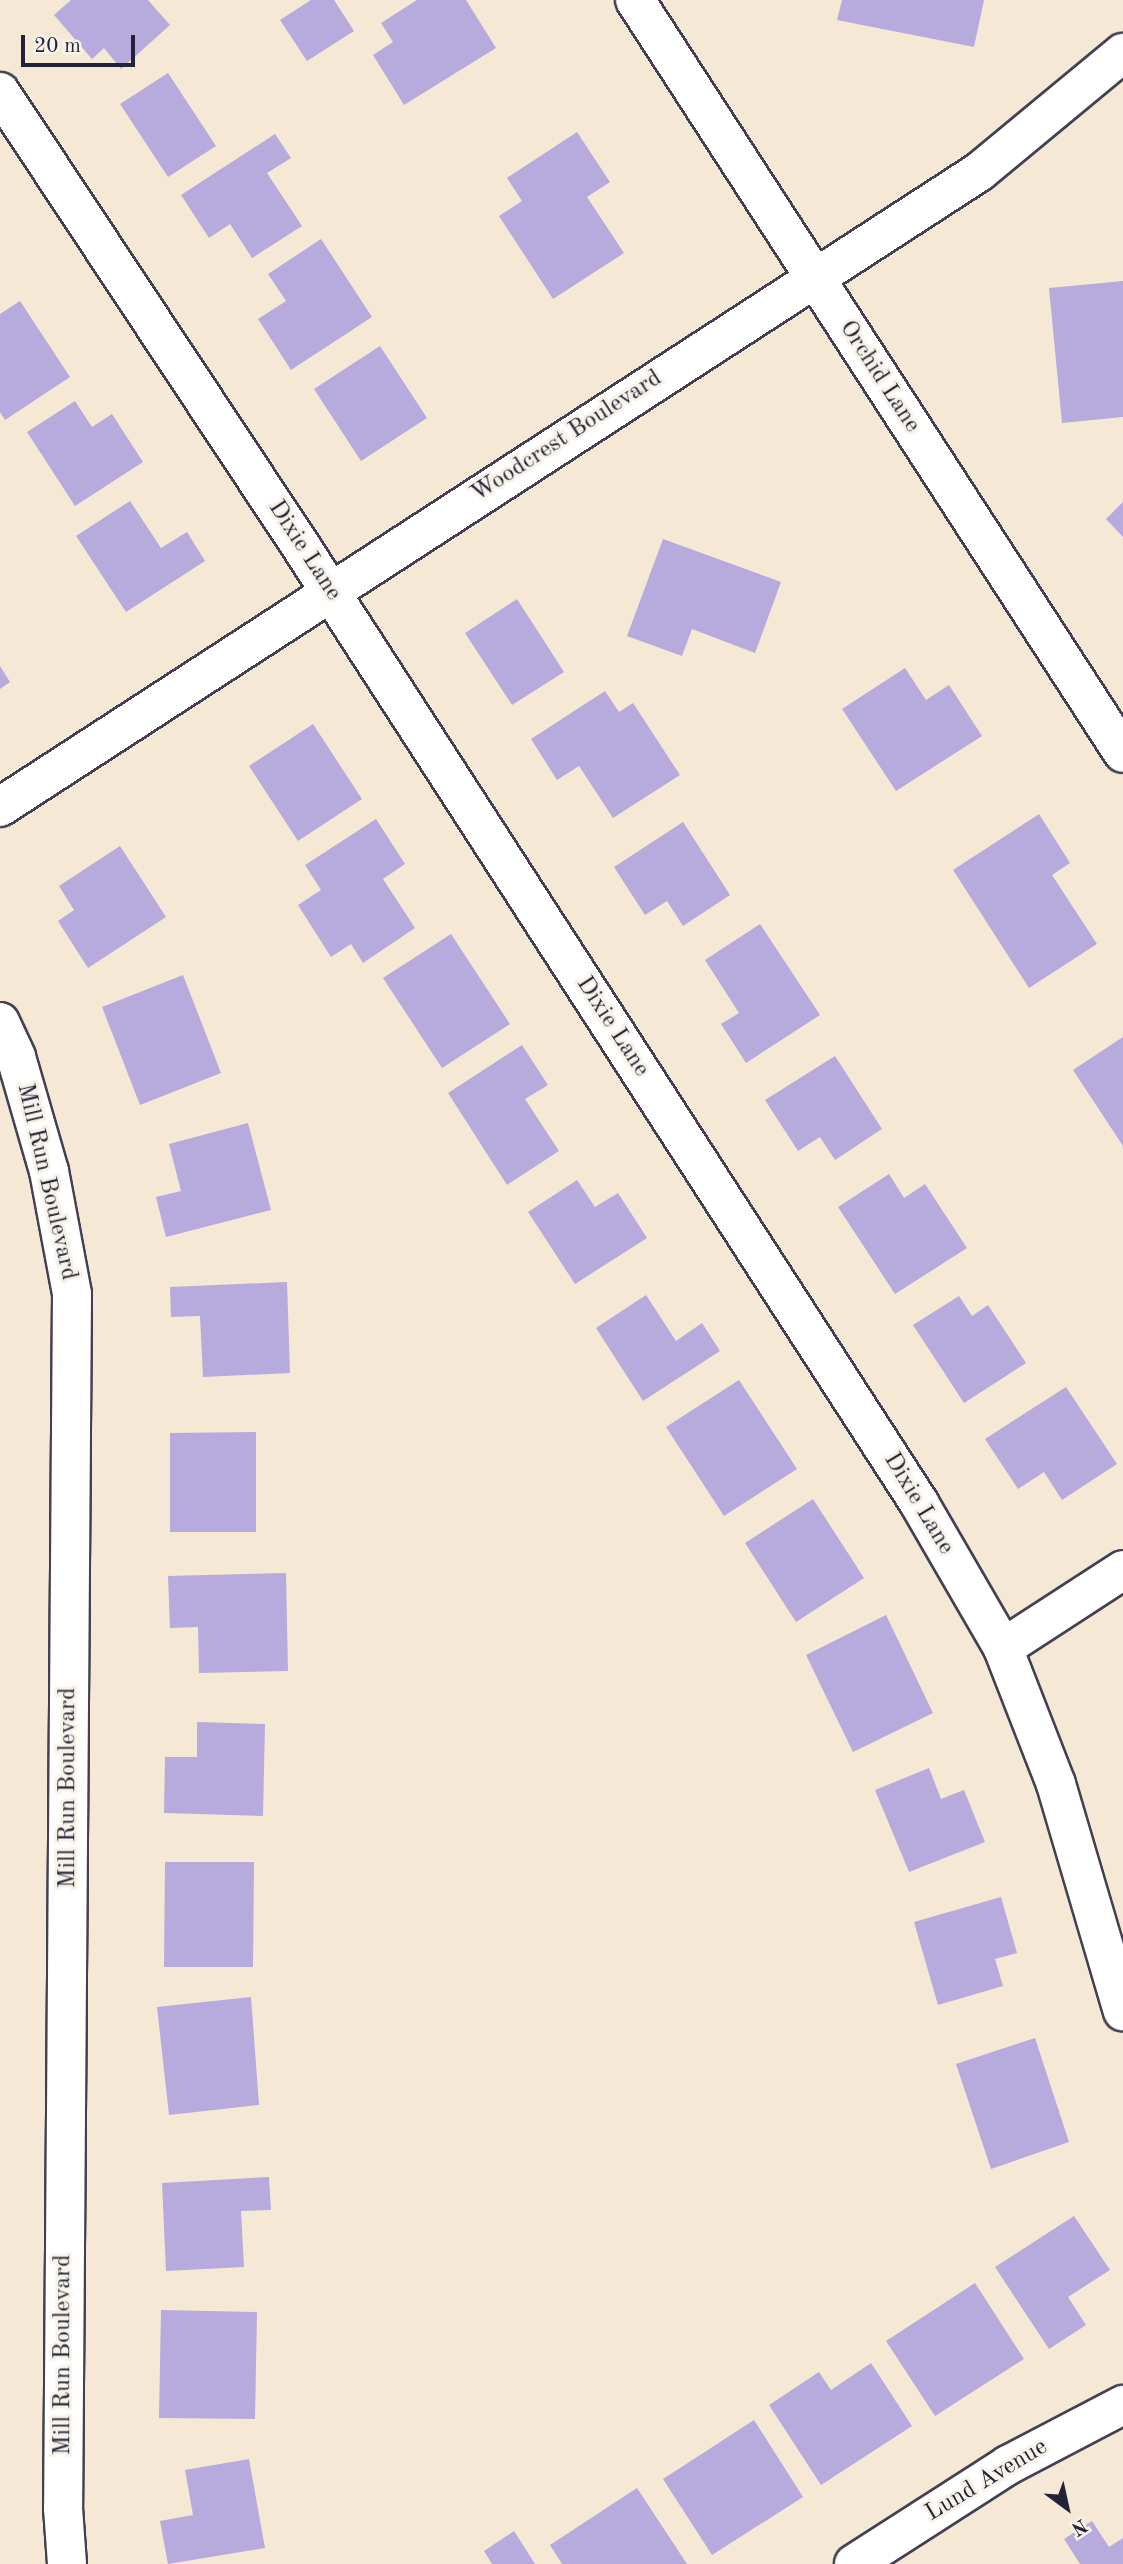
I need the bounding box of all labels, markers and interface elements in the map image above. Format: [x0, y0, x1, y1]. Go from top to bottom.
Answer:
scale bar [24, 21, 138, 65]
text: 20 m [34, 36, 81, 57]
street label: Orchid Lane [832, 316, 926, 438]
street label: Woodcrest Boulevard [466, 365, 668, 509]
street label: Dixie Lane [261, 495, 347, 607]
street label: Dixie Lane [569, 971, 655, 1083]
street label: Mill Run Boulevard [9, 1081, 83, 1283]
street label: Dixie Lane [876, 1448, 960, 1560]
street label: Mill Run Boulevard [55, 1688, 83, 1888]
street label: Mill Run Boulevard [50, 2255, 78, 2455]
street label: Lund Avenue [921, 2433, 1053, 2529]
north arrow [1032, 2473, 1102, 2543]
text: N [1067, 2514, 1090, 2538]

